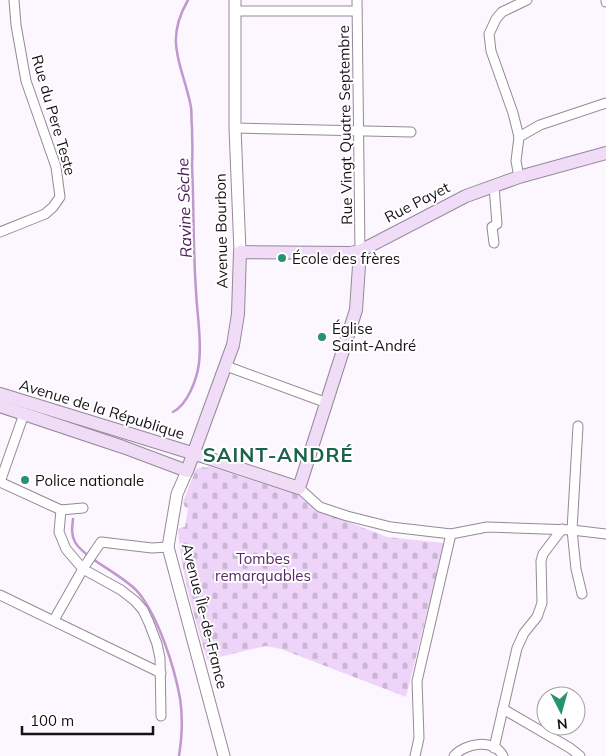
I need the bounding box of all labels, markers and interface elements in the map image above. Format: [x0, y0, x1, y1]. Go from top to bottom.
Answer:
street label: Rue Vingt Quatre Septembre [334, 25, 356, 225]
street label: Rue du Pere Teste [28, 53, 80, 177]
water label: Ravine Sèche [172, 157, 196, 258]
street label: Avenue Bourbon [210, 173, 232, 289]
street label: Rue Payet [381, 177, 453, 227]
place label: École des frères [292, 249, 400, 268]
marker: École des frères [276, 252, 288, 264]
place label: Église Saint-André [332, 319, 416, 355]
marker: Église Saint-André [316, 331, 328, 343]
street label: Avenue de la République [17, 375, 187, 443]
district label: SAINT-ANDRÉ [203, 442, 353, 467]
place label: Police nationale [35, 471, 144, 490]
marker: Police nationale [19, 474, 31, 486]
street label: Avenue Île-de-France [178, 541, 232, 691]
park label: Tombes remarquables [215, 549, 311, 585]
north arrow [536, 686, 586, 736]
scale bar [22, 704, 154, 736]
text: 100 m [30, 711, 74, 730]
text: N [556, 714, 569, 733]

